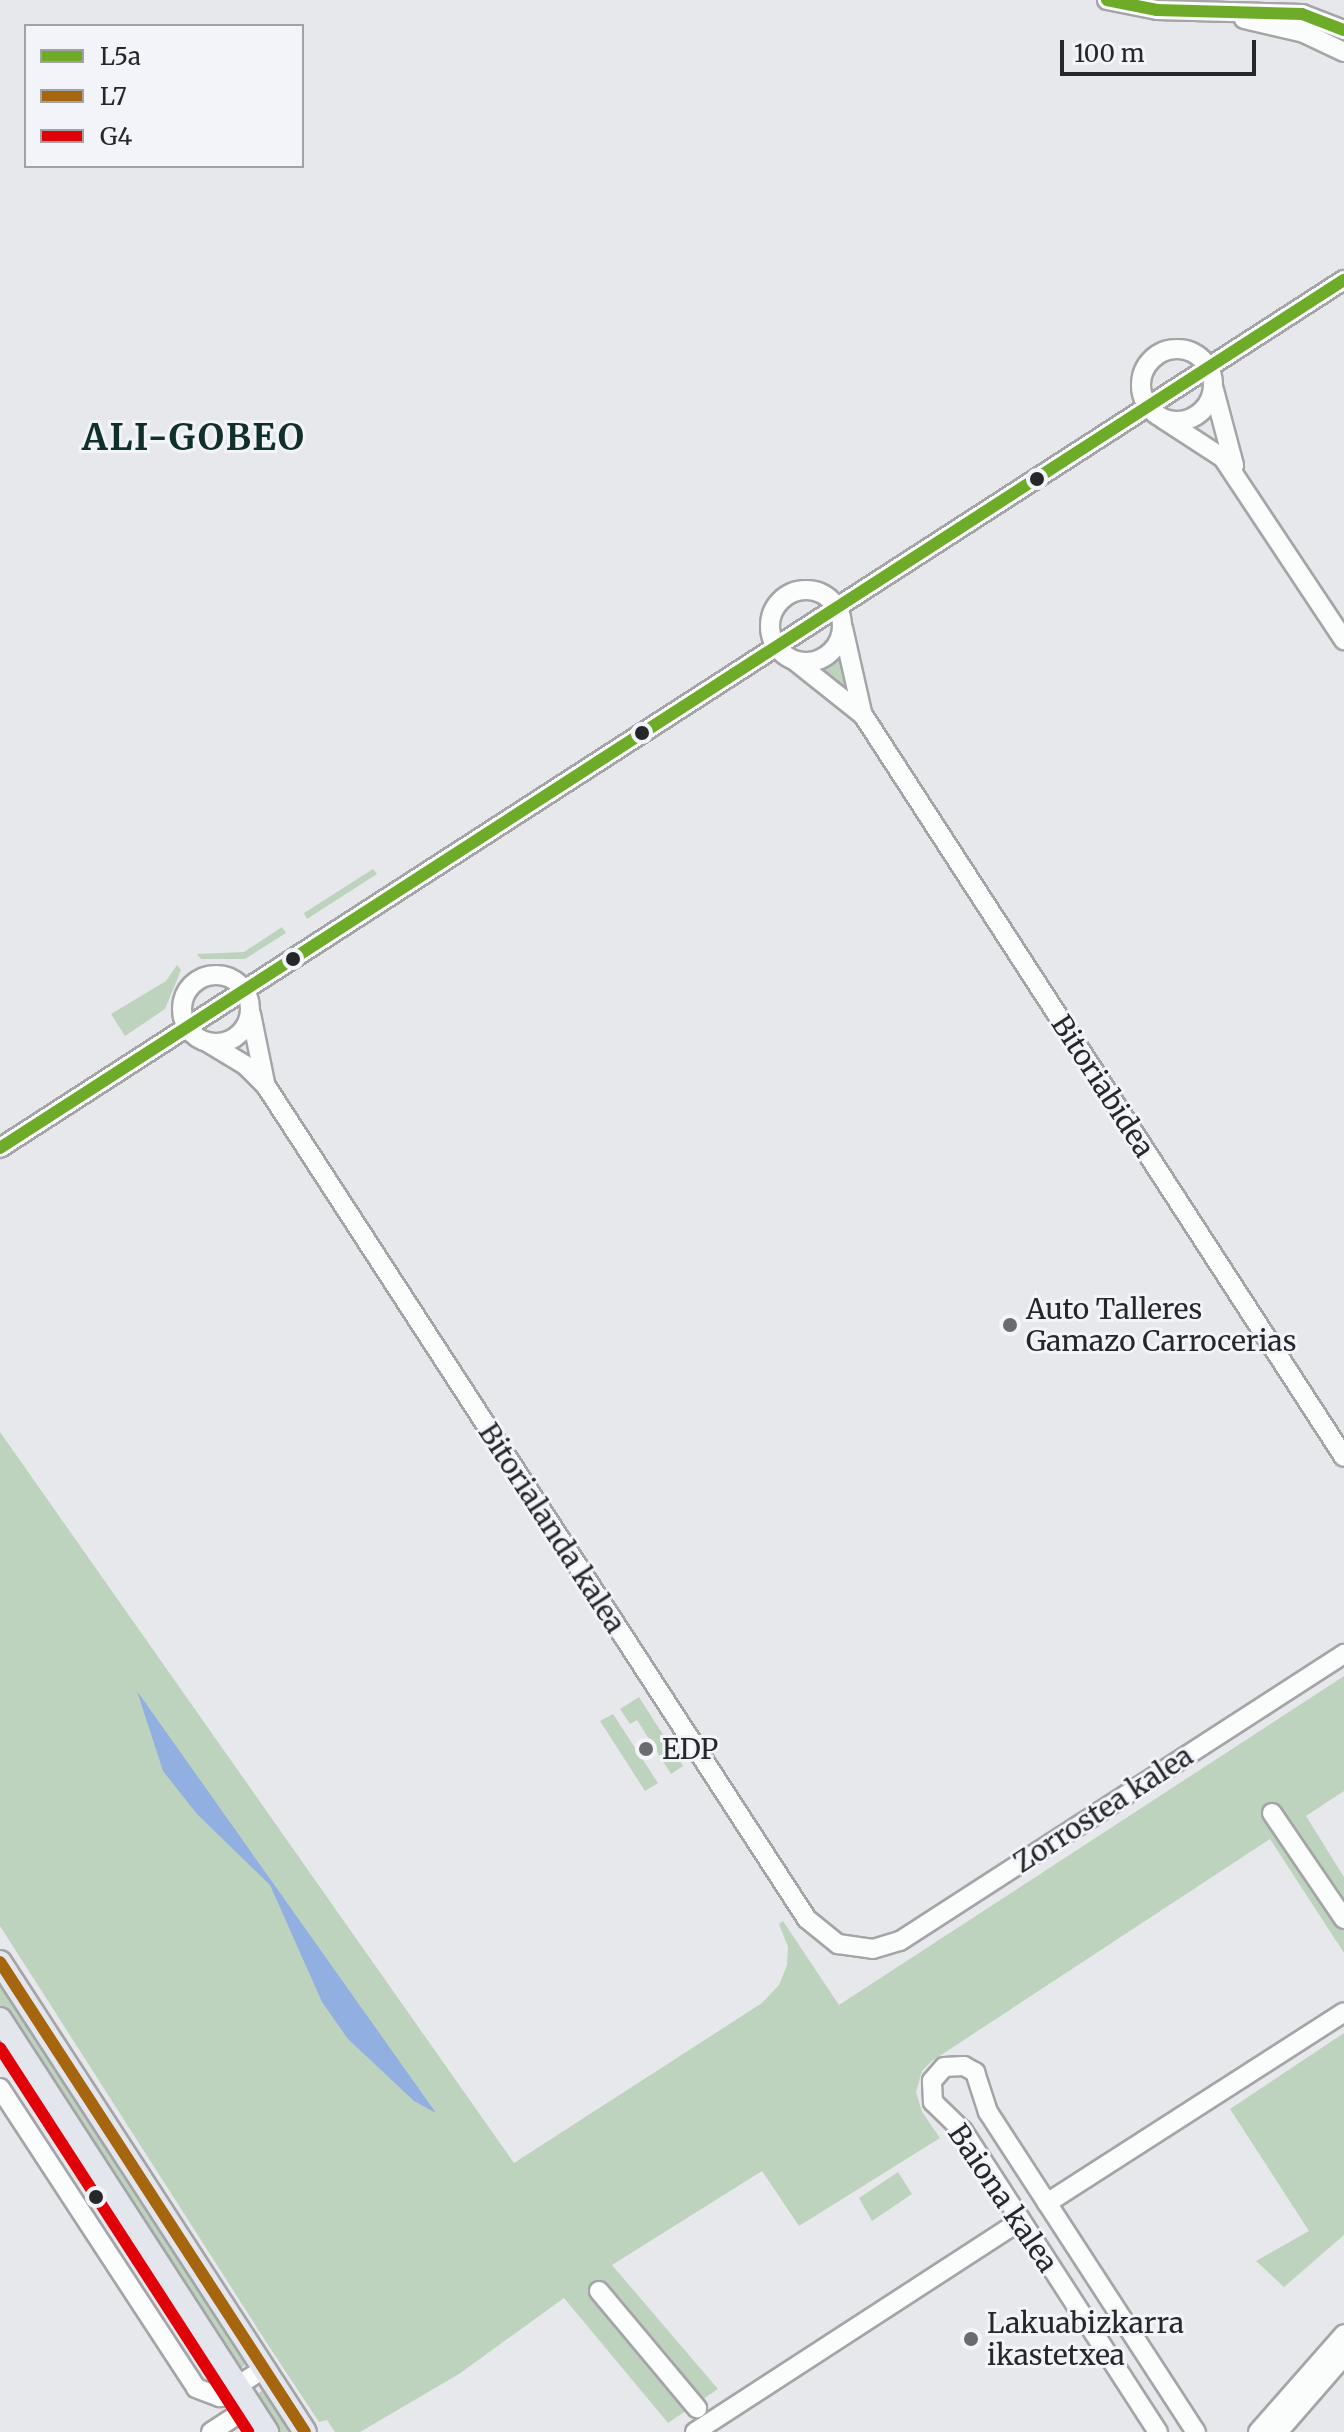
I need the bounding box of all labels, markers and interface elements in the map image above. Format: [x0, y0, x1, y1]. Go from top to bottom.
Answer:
legend [24, 24, 304, 168]
scale bar [1064, 24, 1260, 74]
text: 100 m [1074, 38, 1144, 69]
text: L5a [100, 41, 141, 72]
text: L7 [100, 81, 127, 112]
text: G4 [100, 121, 132, 152]
district label: ALI-GOBEO [82, 416, 306, 460]
unlabelled marker [1029, 471, 1045, 487]
unlabelled marker [634, 725, 650, 741]
unlabelled marker [285, 951, 301, 967]
street label: Bitoriabidea [1045, 1009, 1161, 1163]
place label: Auto Talleres Gamazo Carrocerias [1026, 1292, 1296, 1358]
marker: Auto Talleres Gamazo Carrocerias [1001, 1316, 1019, 1334]
street label: Bitorialanda kalea [472, 1417, 632, 1639]
place label: EDP [662, 1732, 718, 1766]
street label: Zorrostea kalea [1007, 1739, 1199, 1879]
marker: EDP [637, 1740, 655, 1758]
street label: Baiona kalea [941, 2118, 1065, 2278]
unlabelled marker [88, 2189, 104, 2205]
place label: Lakuabizkarra ikastetxea [987, 2306, 1184, 2372]
marker: Lakuabizkarra ikastetxea [962, 2330, 980, 2348]

